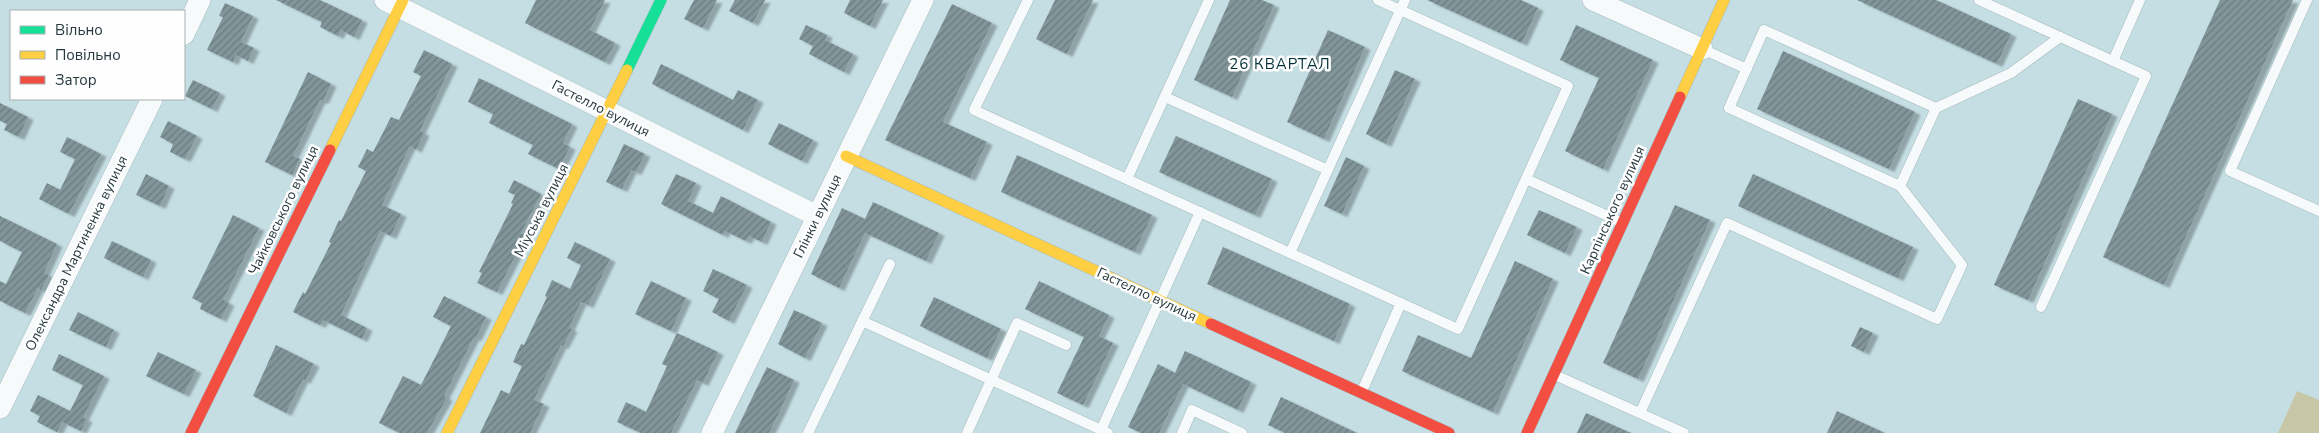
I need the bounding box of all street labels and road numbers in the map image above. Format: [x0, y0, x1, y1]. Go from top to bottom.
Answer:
street label: Гастелло вулиця [548, 75, 653, 141]
street label: Чайковського вулиця [244, 142, 323, 278]
street label: Карпінського вулиця [1576, 143, 1649, 277]
street label: Олександра Мартиненка вулиця [21, 152, 132, 354]
street label: Міуська вулиця [510, 160, 573, 260]
street label: Глінки вулиця [789, 171, 846, 261]
street label: Гастелло вулиця [1094, 263, 1200, 326]

